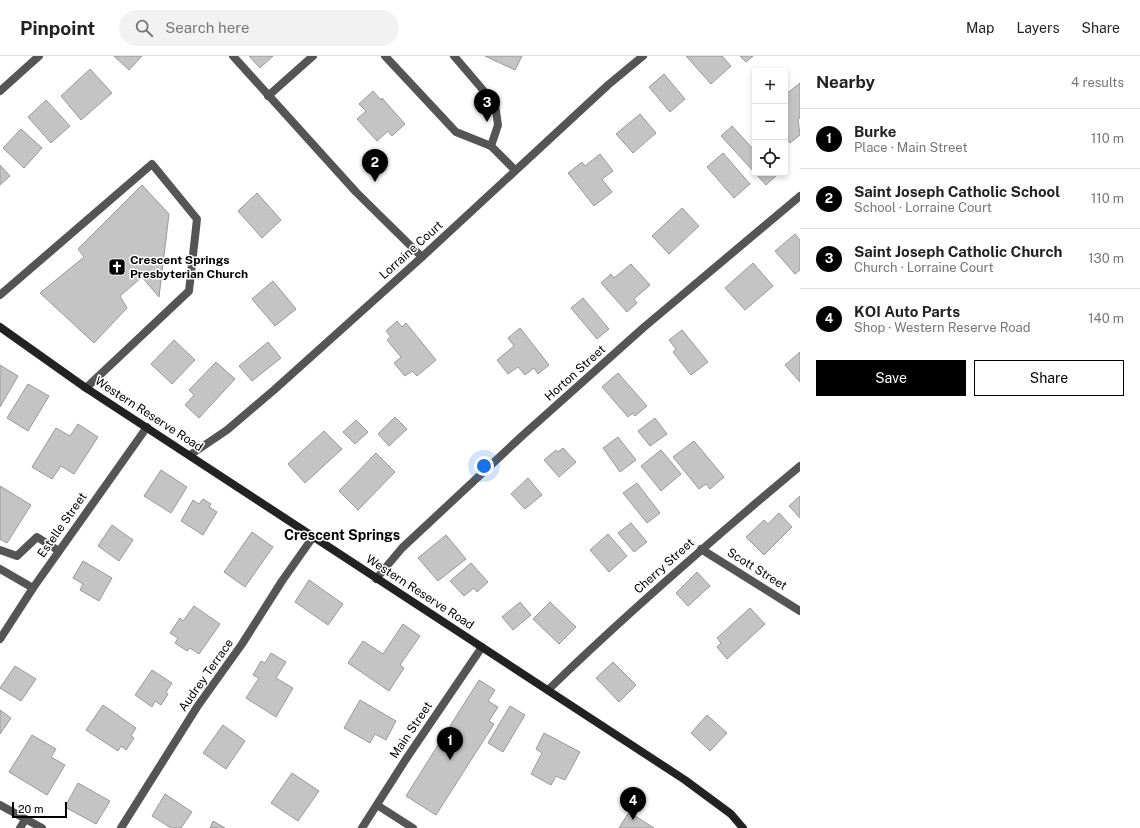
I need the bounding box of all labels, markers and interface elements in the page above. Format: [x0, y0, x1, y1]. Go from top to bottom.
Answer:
search box [119, 10, 399, 46]
text: Pinpoint [20, 17, 95, 39]
icon: search [133, 17, 155, 39]
text: Search here [165, 19, 249, 36]
text: Map [966, 20, 994, 36]
text: Layers [1016, 20, 1060, 36]
text: Share [1082, 20, 1120, 36]
map controls [752, 68, 788, 176]
button: + [752, 68, 788, 104]
text: Nearby [816, 72, 875, 92]
text: 4 results [1071, 75, 1124, 90]
pin: 3 [474, 89, 500, 122]
button: − [752, 104, 788, 140]
text: Burke [854, 123, 896, 140]
text: 1 [826, 131, 832, 146]
text: 110 m [1091, 131, 1124, 146]
button: locate [752, 140, 788, 176]
text: Place · Main Street [854, 140, 967, 155]
pin: 2 [362, 149, 388, 182]
text: Saint Joseph Catholic School [854, 183, 1060, 200]
text: 2 [825, 191, 833, 206]
text: 110 m [1091, 191, 1124, 206]
text: School · Lorraine Court [854, 200, 992, 215]
street label: Lorraine Court [377, 218, 446, 282]
text: Saint Joseph Catholic Church [854, 243, 1062, 260]
text: 3 [825, 251, 833, 266]
text: 130 m [1088, 251, 1124, 266]
place label: Crescent Springs Presbyterian Church [130, 253, 248, 281]
church icon: Crescent Springs Presbyterian Church [107, 257, 127, 277]
text: Church · Lorraine Court [854, 260, 994, 275]
text: KOI Auto Parts [854, 303, 960, 320]
text: 4 [825, 311, 833, 326]
text: 140 m [1088, 311, 1124, 326]
text: Shop · Western Reserve Road [854, 320, 1030, 335]
street label: Horton Street [542, 342, 608, 404]
button: Save [816, 360, 966, 396]
button: Share [974, 360, 1124, 396]
street label: Western Reserve Road [92, 374, 206, 454]
your location [474, 456, 494, 476]
street label: Estelle Street [34, 490, 90, 560]
district label: Crescent Springs [284, 527, 400, 543]
street label: Cherry Street [631, 535, 697, 597]
street label: Scott Street [725, 545, 790, 593]
street label: Western Reserve Road [363, 552, 477, 632]
street label: Audrey Terrace [176, 636, 236, 714]
street label: Main Street [387, 699, 435, 761]
pin: 1 [437, 727, 463, 760]
pin: 4 [620, 787, 646, 820]
scale bar [12, 800, 67, 819]
text: 20 m [18, 803, 43, 815]

